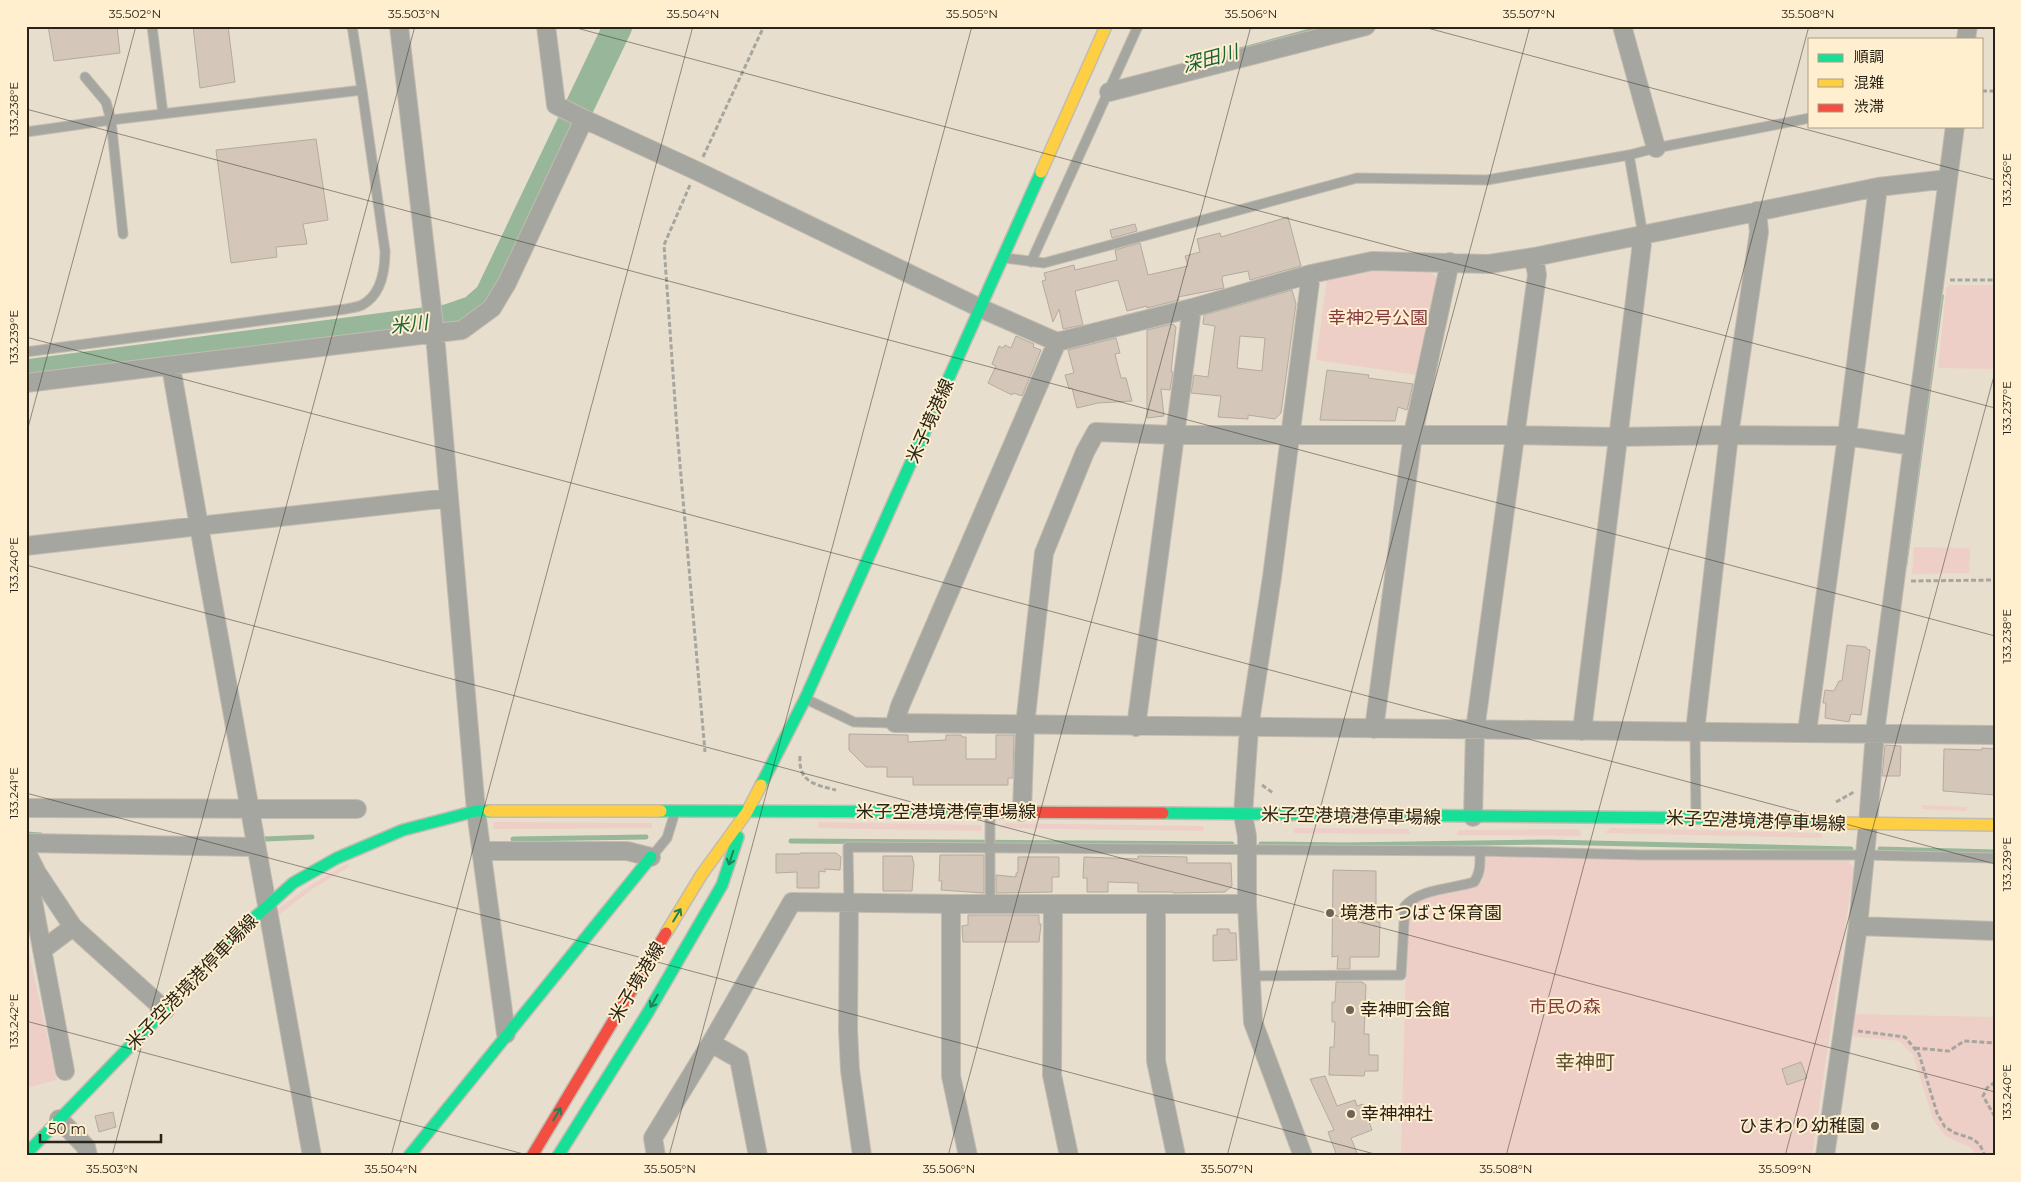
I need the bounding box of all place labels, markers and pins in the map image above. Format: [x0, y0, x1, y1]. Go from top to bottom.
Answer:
place label: 境港市つばさ保育園 [1340, 902, 1502, 924]
marker: 境港市つばさ保育園 [1324, 907, 1336, 919]
place label: 幸神町会館 [1360, 999, 1450, 1021]
marker: 幸神町会館 [1344, 1004, 1356, 1016]
place label: 幸神神社 [1361, 1103, 1433, 1125]
marker: 幸神神社 [1345, 1108, 1357, 1120]
place label: ひまわり幼稚園 [1739, 1115, 1865, 1137]
marker: ひまわり幼稚園 [1869, 1120, 1881, 1132]

